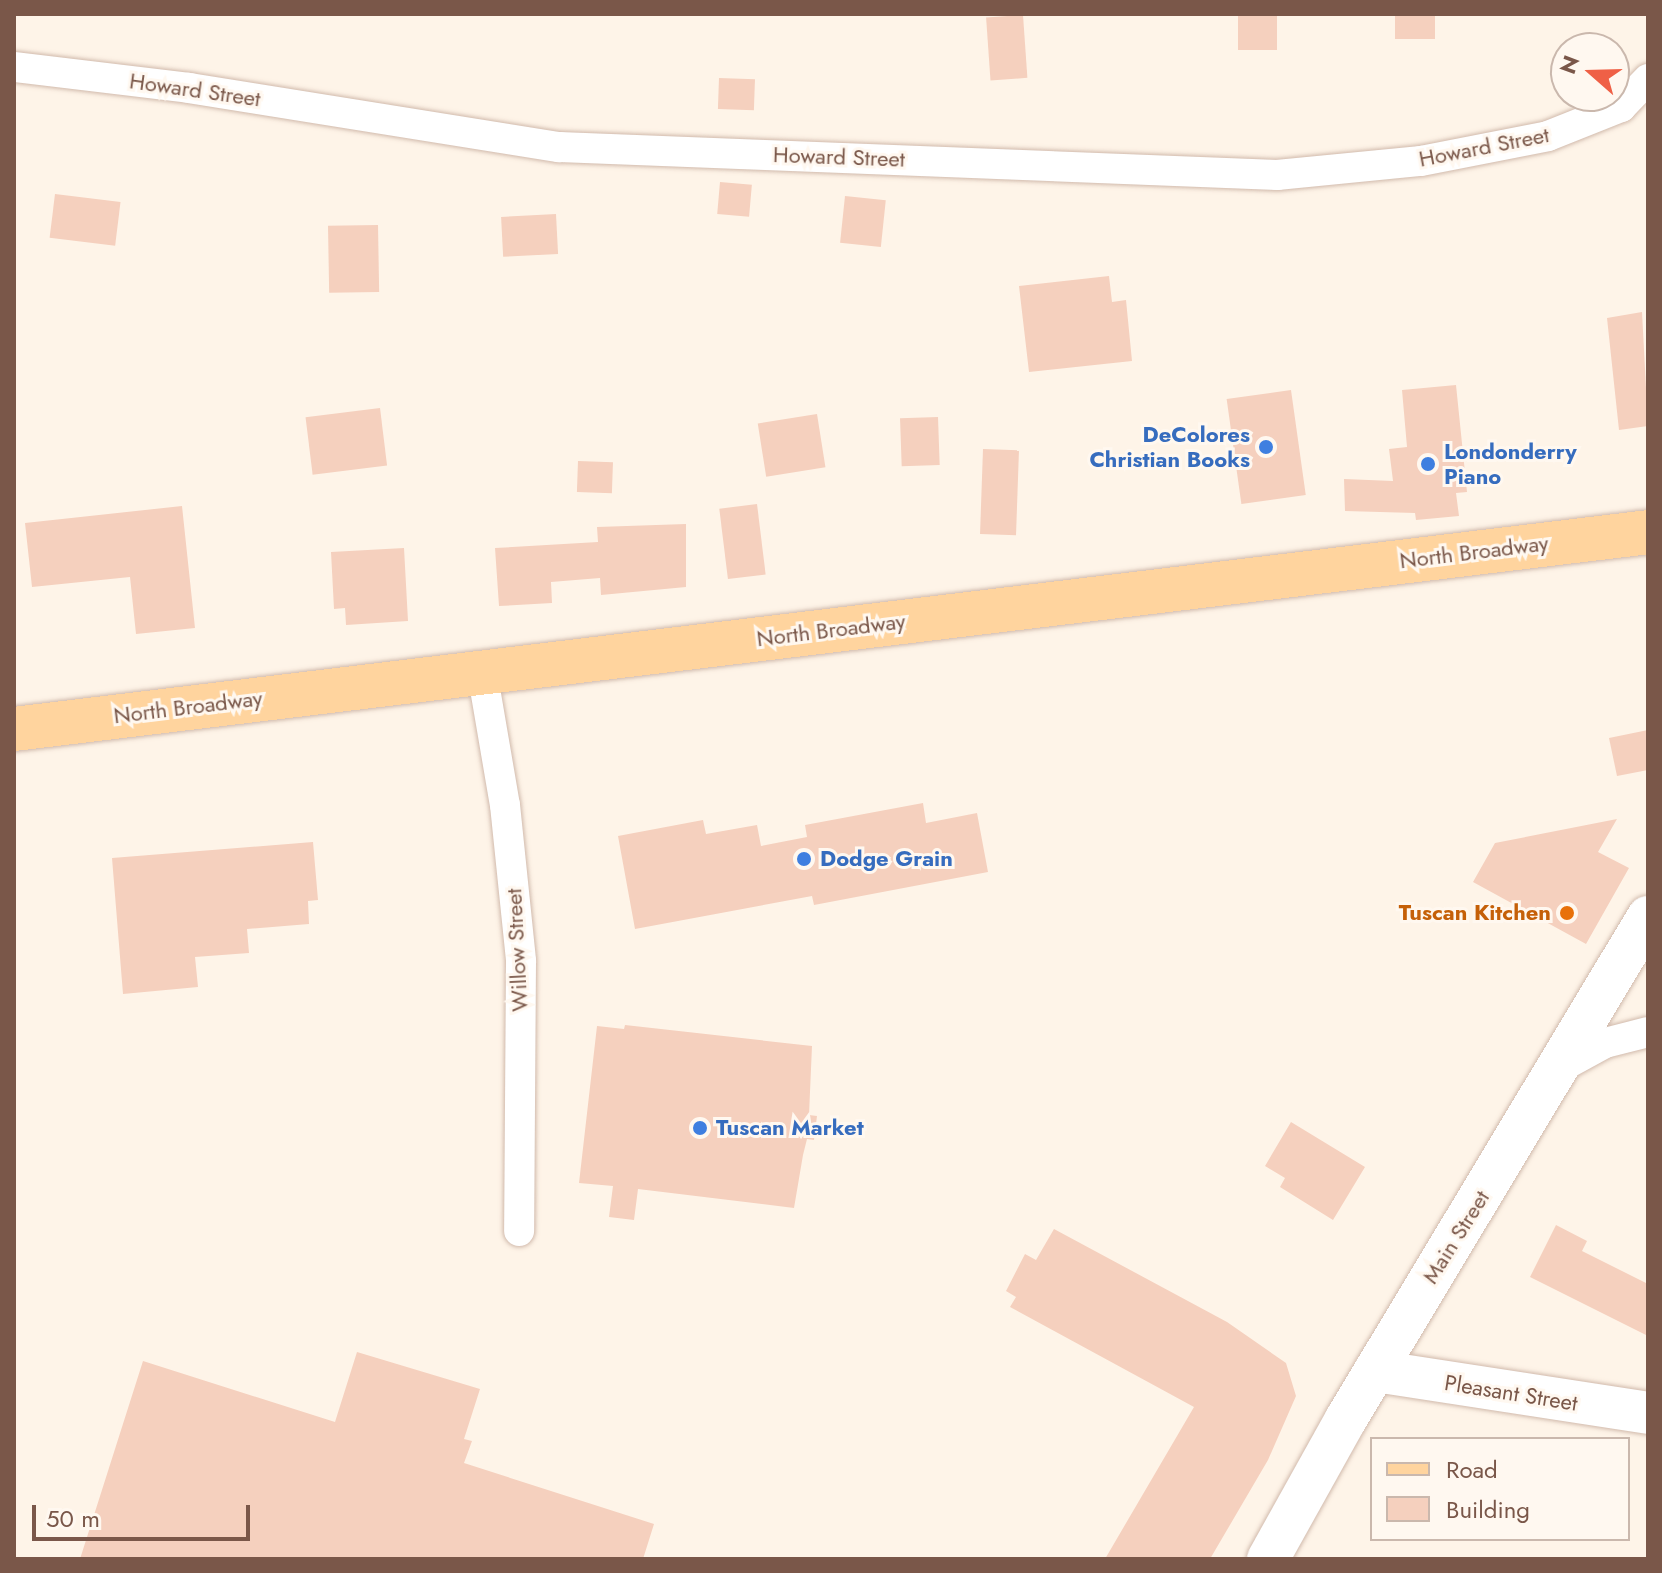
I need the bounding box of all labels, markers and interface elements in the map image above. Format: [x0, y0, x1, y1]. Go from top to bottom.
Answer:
north arrow [1550, 32, 1630, 112]
text: N [1551, 51, 1587, 78]
street label: Howard Street [128, 68, 262, 112]
street label: Howard Street [1417, 121, 1551, 173]
street label: Howard Street [773, 142, 905, 172]
place label: DeColores Christian Books [1089, 421, 1250, 472]
marker: DeColores Christian Books [1257, 438, 1275, 456]
place label: Londonderry Piano [1444, 438, 1577, 490]
marker: Londonderry Piano [1419, 455, 1437, 473]
street label: North Broadway [1398, 530, 1550, 574]
street label: North Broadway [755, 608, 907, 652]
street label: North Broadway [112, 685, 264, 729]
place label: Dodge Grain [820, 846, 953, 872]
marker: Dodge Grain [795, 850, 813, 868]
street label: Willow Street [501, 888, 533, 1012]
place label: Tuscan Kitchen [1399, 900, 1551, 926]
marker: Tuscan Kitchen [1558, 904, 1576, 922]
place label: Tuscan Market [716, 1115, 864, 1141]
marker: Tuscan Market [691, 1119, 709, 1137]
street label: Main Street [1417, 1186, 1495, 1288]
street label: Pleasant Street [1443, 1369, 1579, 1417]
legend [1370, 1437, 1630, 1541]
text: Road [1446, 1452, 1498, 1487]
scale bar [36, 1489, 254, 1539]
text: Building [1446, 1492, 1530, 1527]
text: 50 m [46, 1501, 100, 1536]

